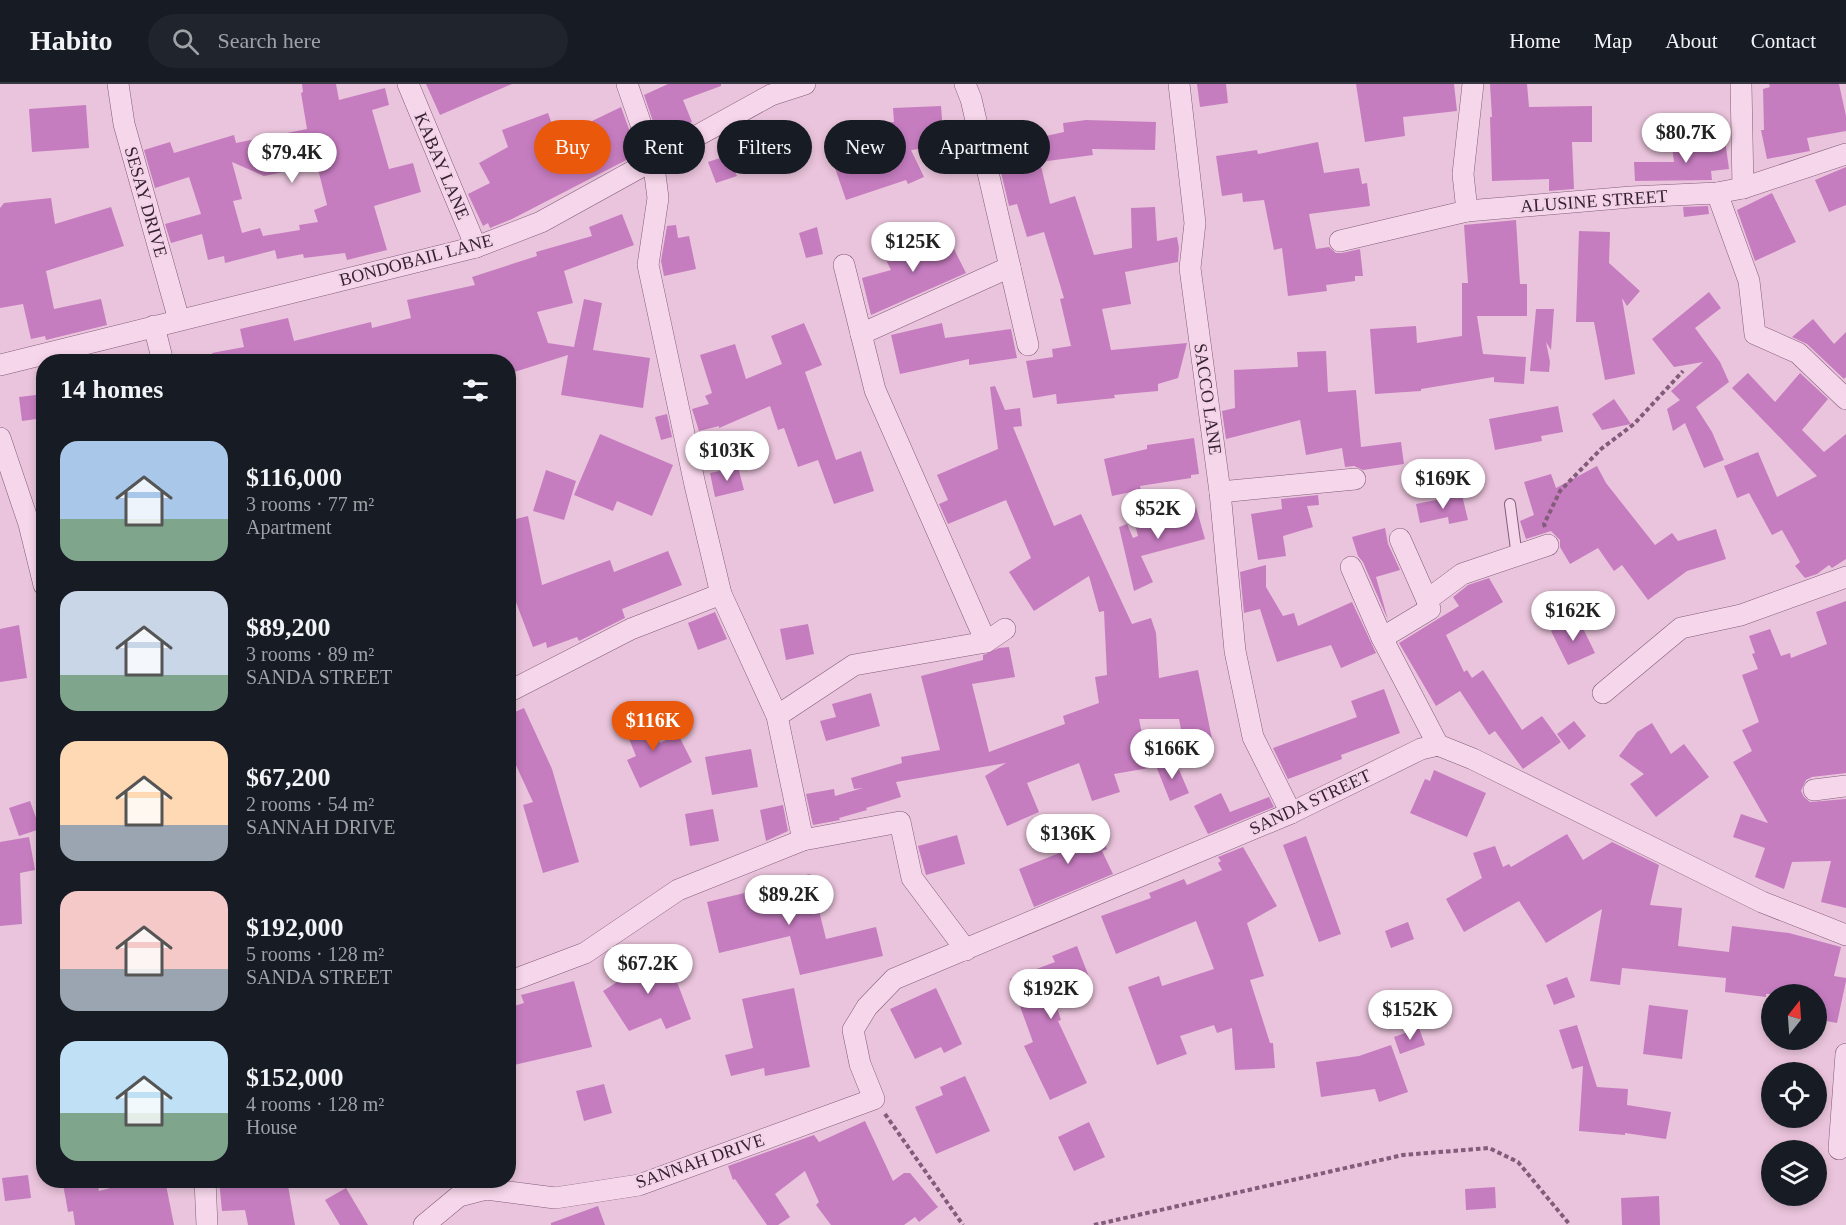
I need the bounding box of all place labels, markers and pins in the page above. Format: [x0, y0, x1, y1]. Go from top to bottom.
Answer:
pin: $80.7K [1637, 113, 1735, 164]
pin: $79.4K [243, 133, 341, 184]
pin: $125K [871, 222, 955, 273]
pin: $103K [685, 431, 769, 482]
pin: $169K [1401, 459, 1485, 510]
pin: $52K [1122, 489, 1194, 540]
pin: $162K [1531, 591, 1615, 642]
pin: $116K [611, 701, 695, 752]
pin: $166K [1130, 729, 1214, 780]
pin: $136K [1026, 814, 1110, 865]
pin: $89.2K [740, 875, 838, 926]
pin: $67.2K [599, 944, 697, 995]
pin: $192K [1009, 969, 1093, 1020]
pin: $152K [1368, 990, 1452, 1041]

